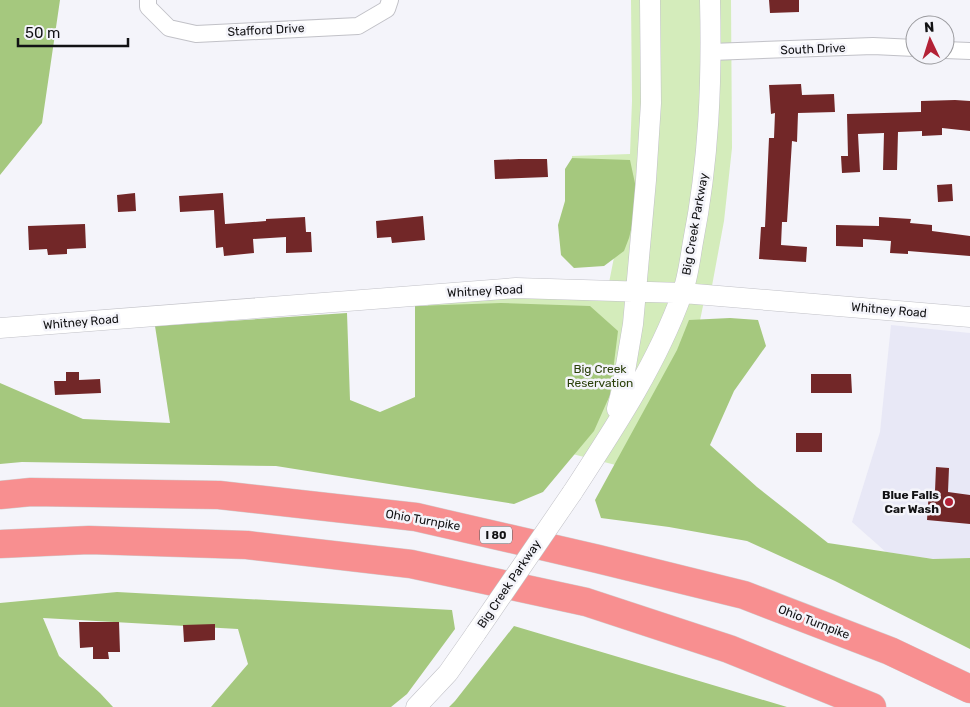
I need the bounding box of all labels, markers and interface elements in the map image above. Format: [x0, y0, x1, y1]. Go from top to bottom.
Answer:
scale bar [18, 15, 128, 47]
north arrow [905, 15, 955, 65]
text: N [924, 19, 935, 36]
street label: Stafford Drive [227, 21, 305, 39]
text: 50 m [25, 24, 60, 42]
street label: South Drive [780, 41, 846, 57]
street label: Big Creek Parkway [679, 171, 711, 276]
street label: Whitney Road [447, 282, 523, 300]
street label: Whitney Road [851, 300, 927, 320]
street label: Whitney Road [43, 312, 119, 332]
park label: Big Creek Reservation [567, 362, 633, 390]
place label: Blue Falls Car Wash [882, 488, 939, 516]
marker: Blue Falls Car Wash [943, 496, 955, 508]
street label: Ohio Turnpike [385, 507, 462, 534]
road number: I 80 [480, 526, 512, 544]
street label: Big Creek Parkway [474, 537, 544, 631]
street label: Ohio Turnpike [776, 602, 852, 642]

